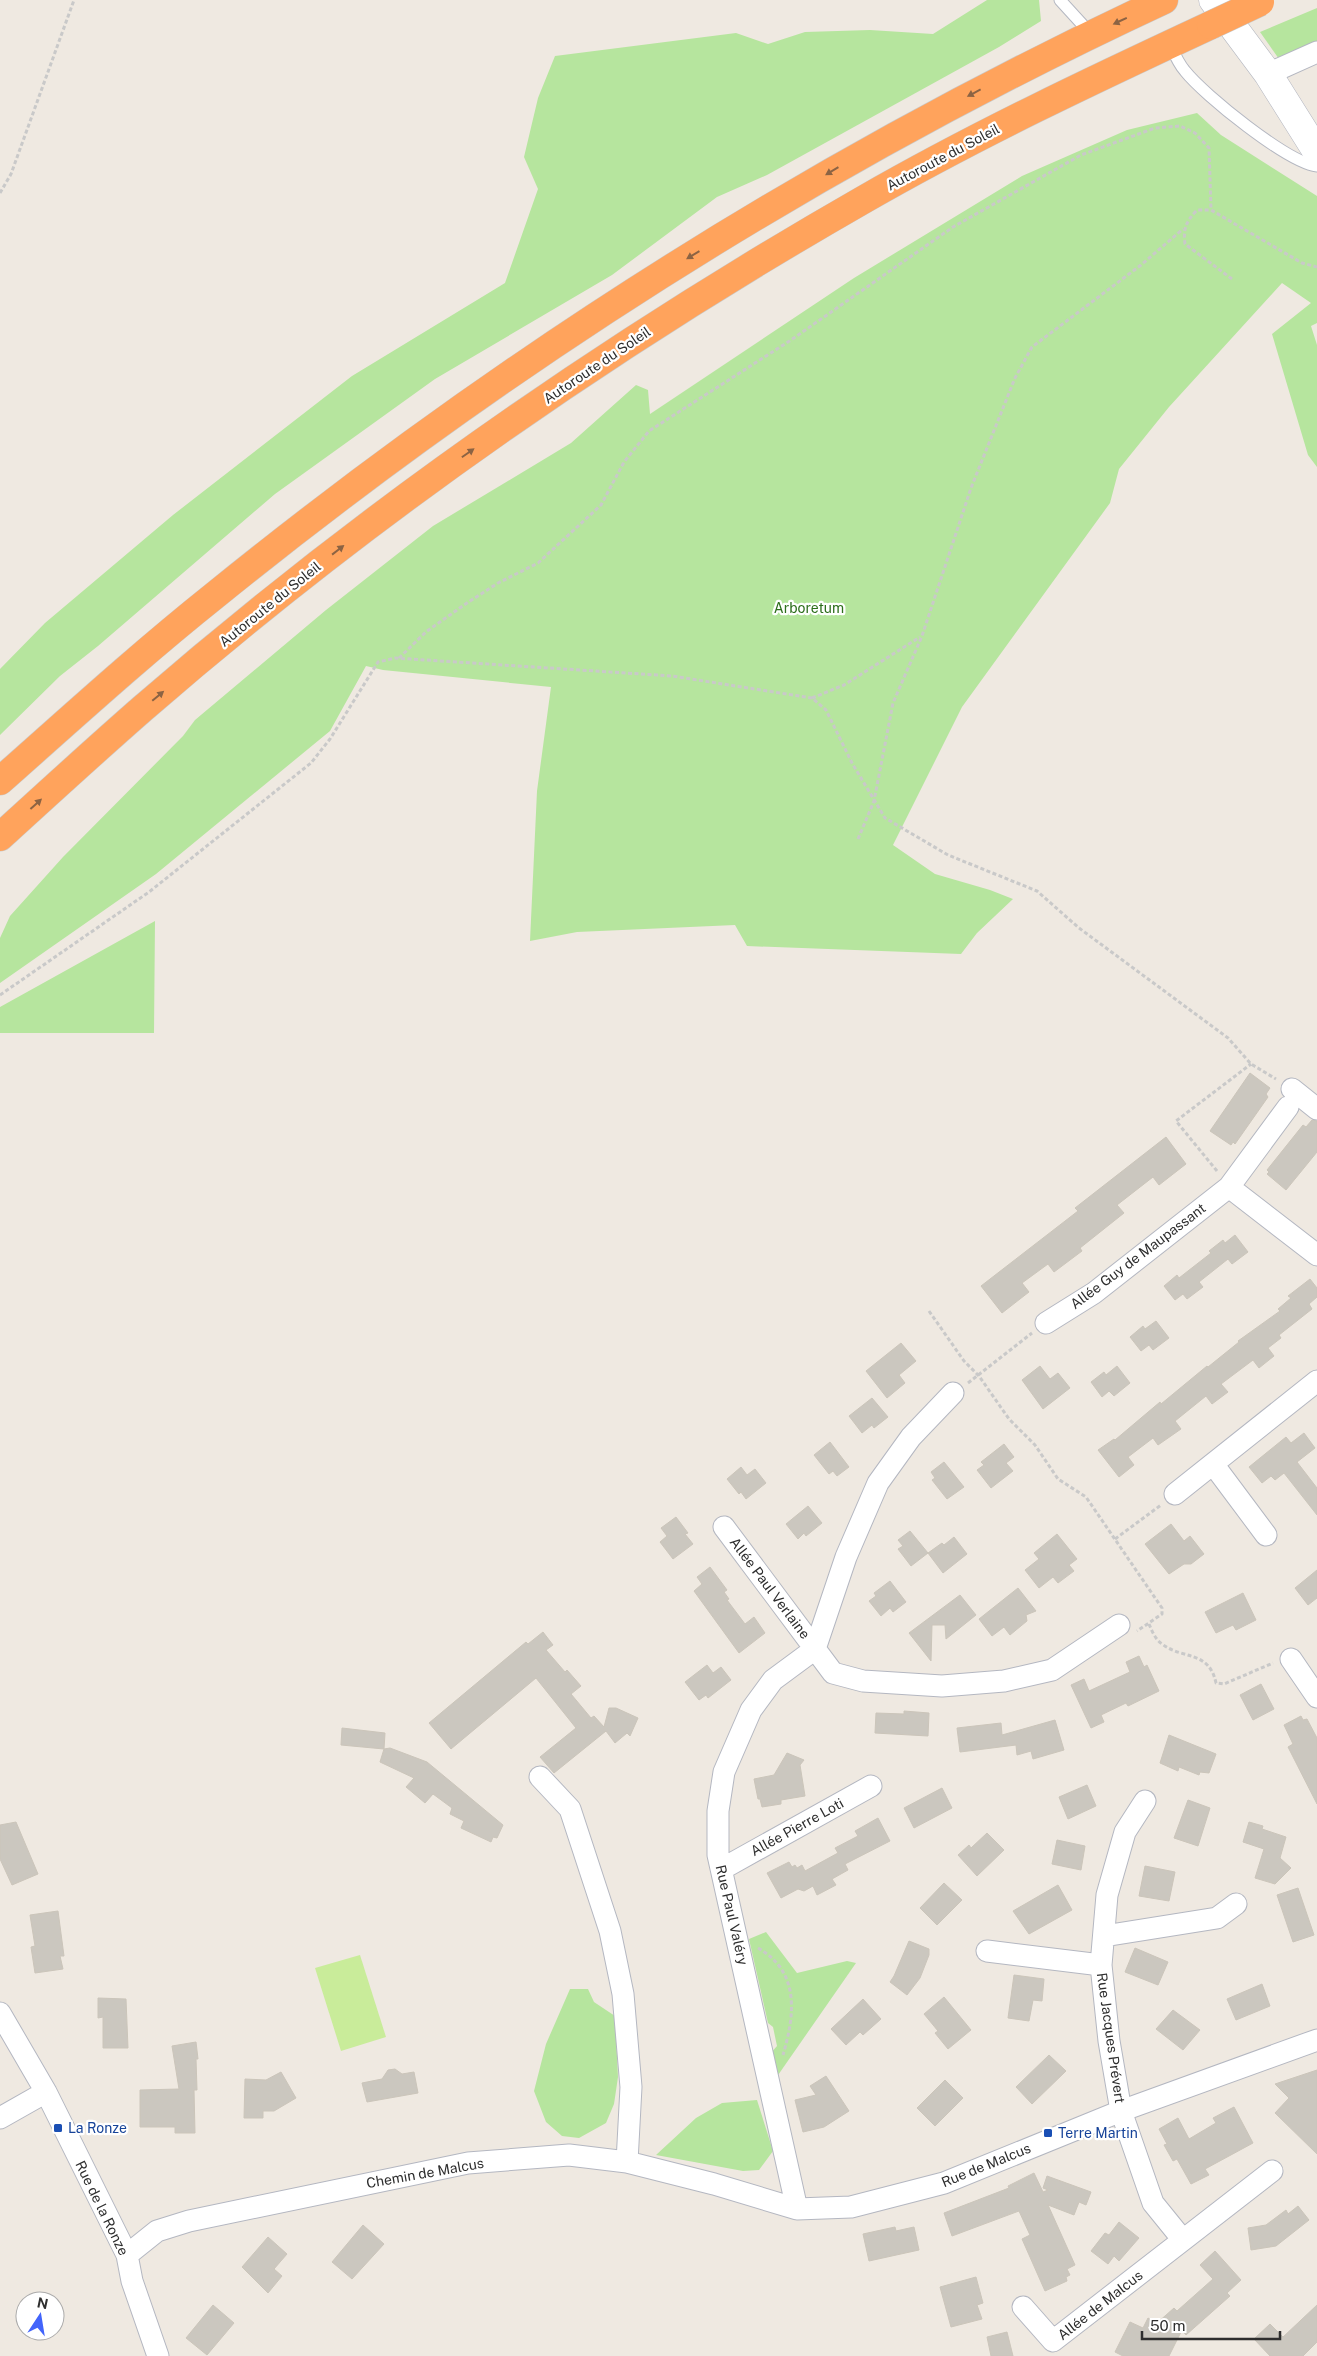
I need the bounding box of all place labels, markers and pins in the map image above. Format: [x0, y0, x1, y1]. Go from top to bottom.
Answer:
place label: La Ronze [68, 2120, 127, 2136]
marker: La Ronze [52, 2122, 64, 2134]
place label: Terre Martin [1058, 2125, 1138, 2141]
marker: Terre Martin [1042, 2127, 1054, 2139]

